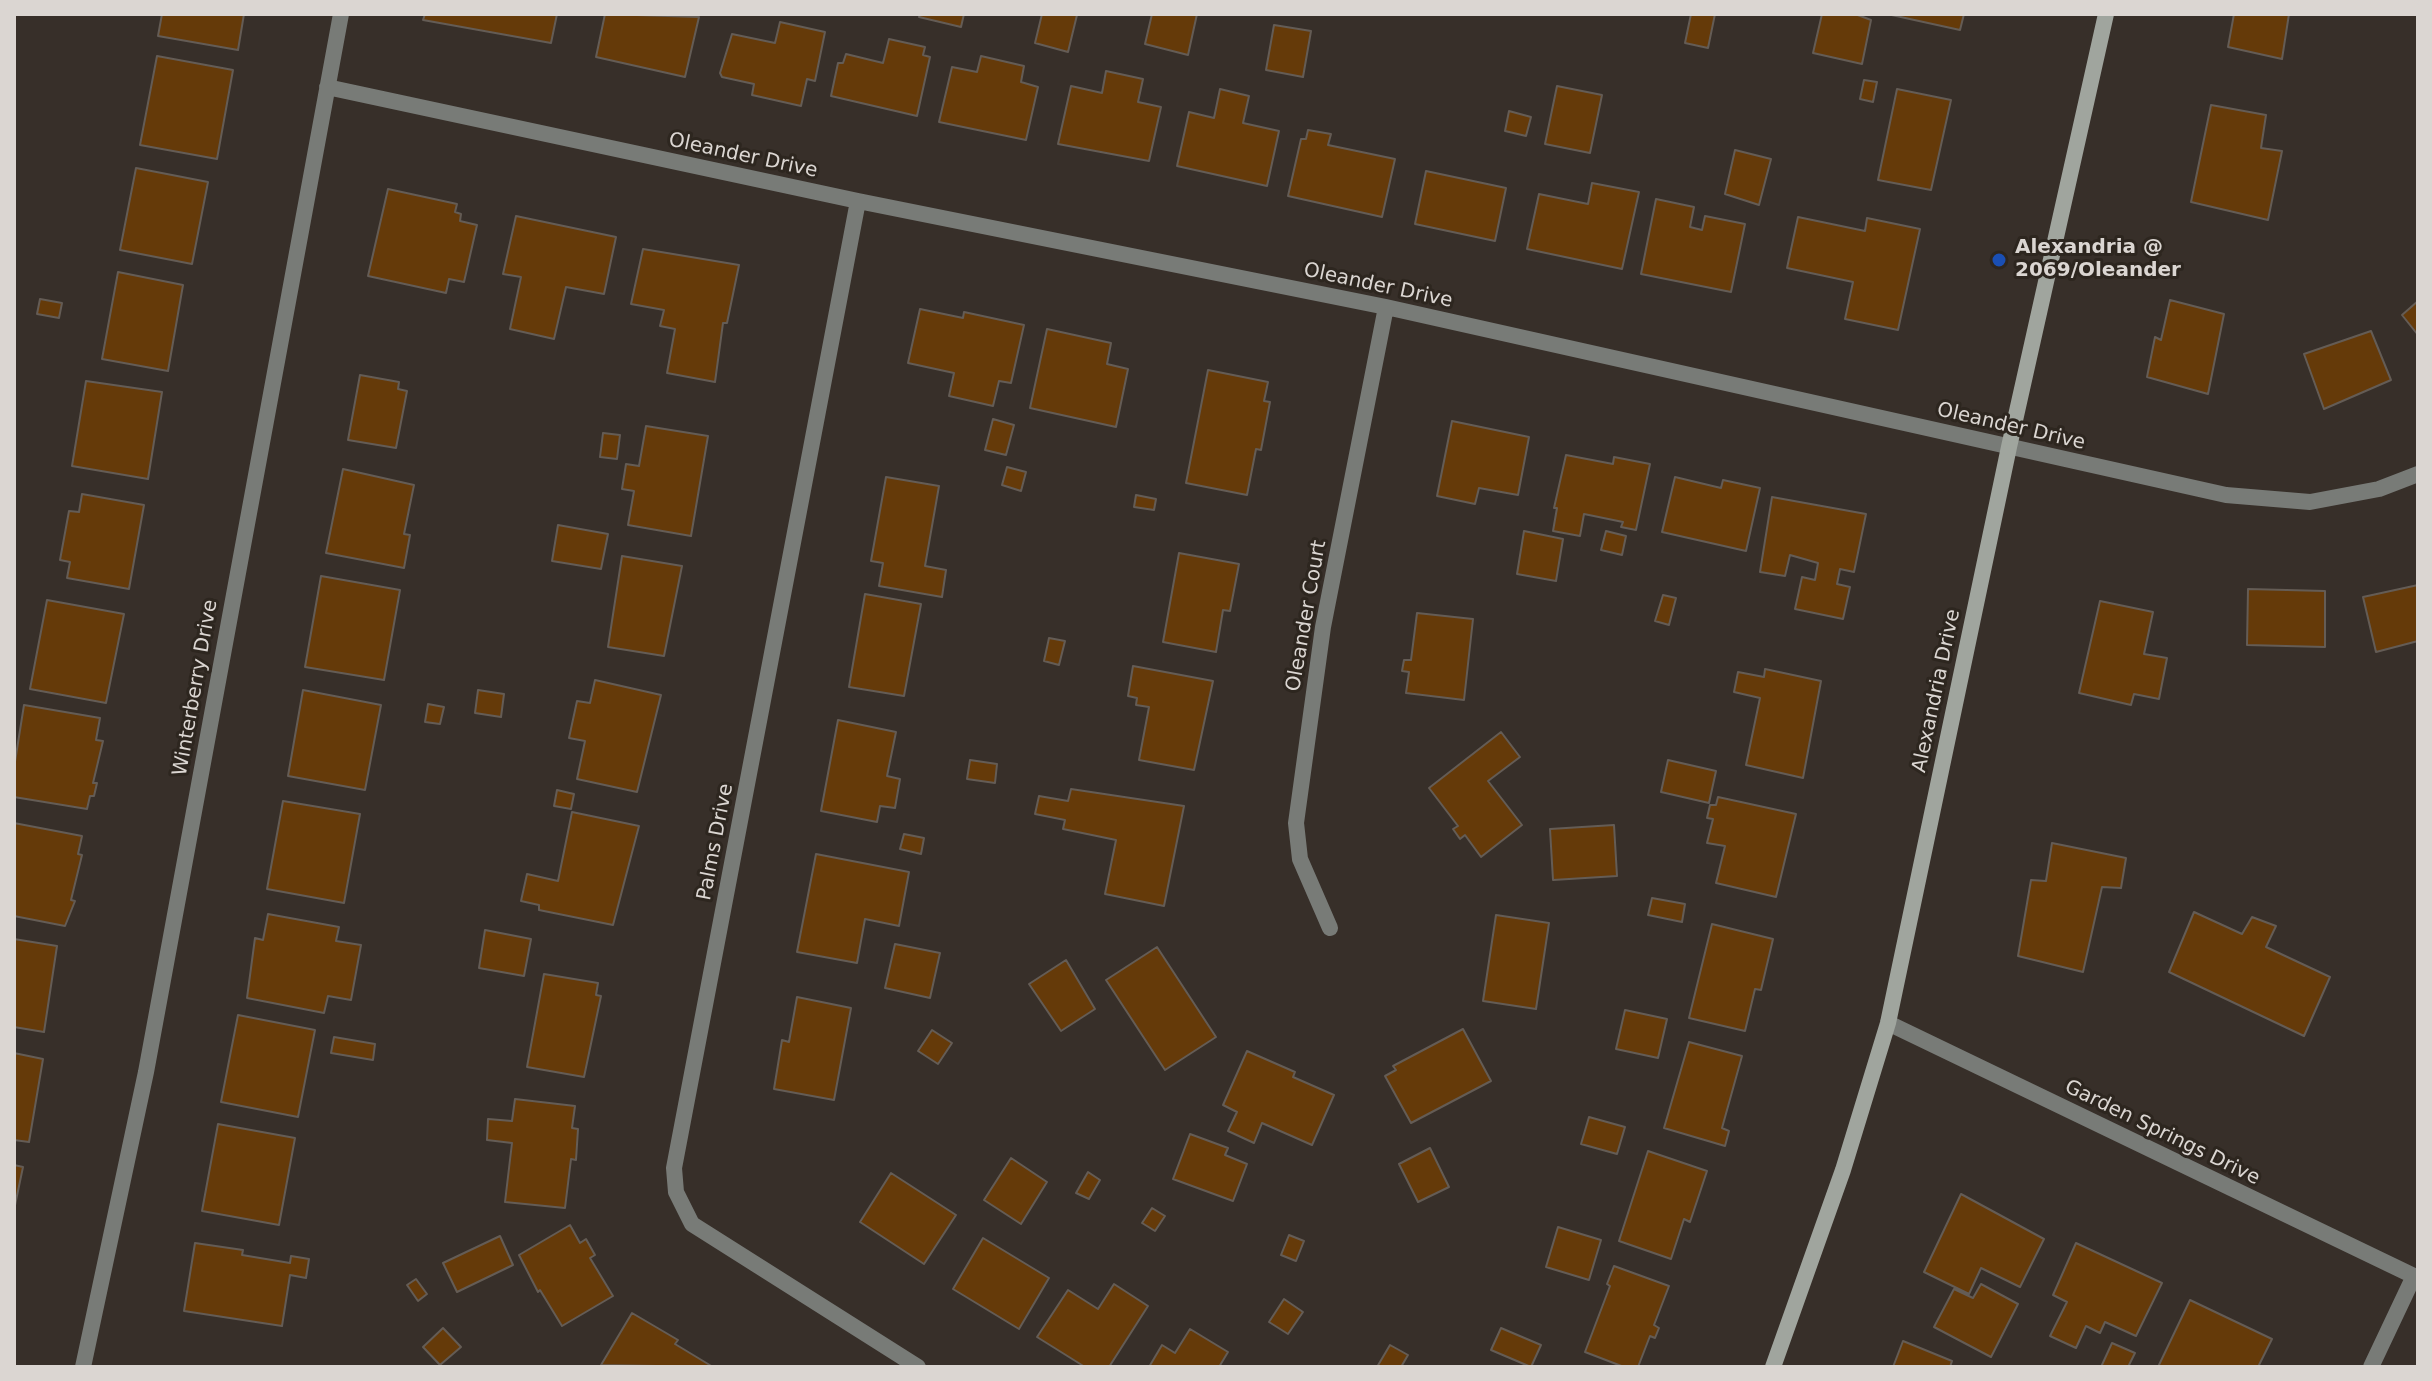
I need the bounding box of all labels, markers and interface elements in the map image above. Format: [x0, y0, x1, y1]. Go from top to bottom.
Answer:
street label: Oleander Drive [666, 129, 820, 183]
place label: Alexandria @ 2069/Oleander [2015, 236, 2181, 283]
marker: Alexandria @ 2069/Oleander [1990, 251, 2008, 269]
street label: Oleander Drive [1301, 259, 1455, 313]
street label: Oleander Drive [1935, 398, 2087, 456]
street label: Oleander Court [1282, 539, 1332, 693]
street label: Winterberry Drive [169, 598, 223, 778]
street label: Alexandria Drive [1908, 607, 1966, 775]
street label: Palms Drive [693, 782, 739, 902]
street label: Garden Springs Drive [2060, 1075, 2264, 1191]

